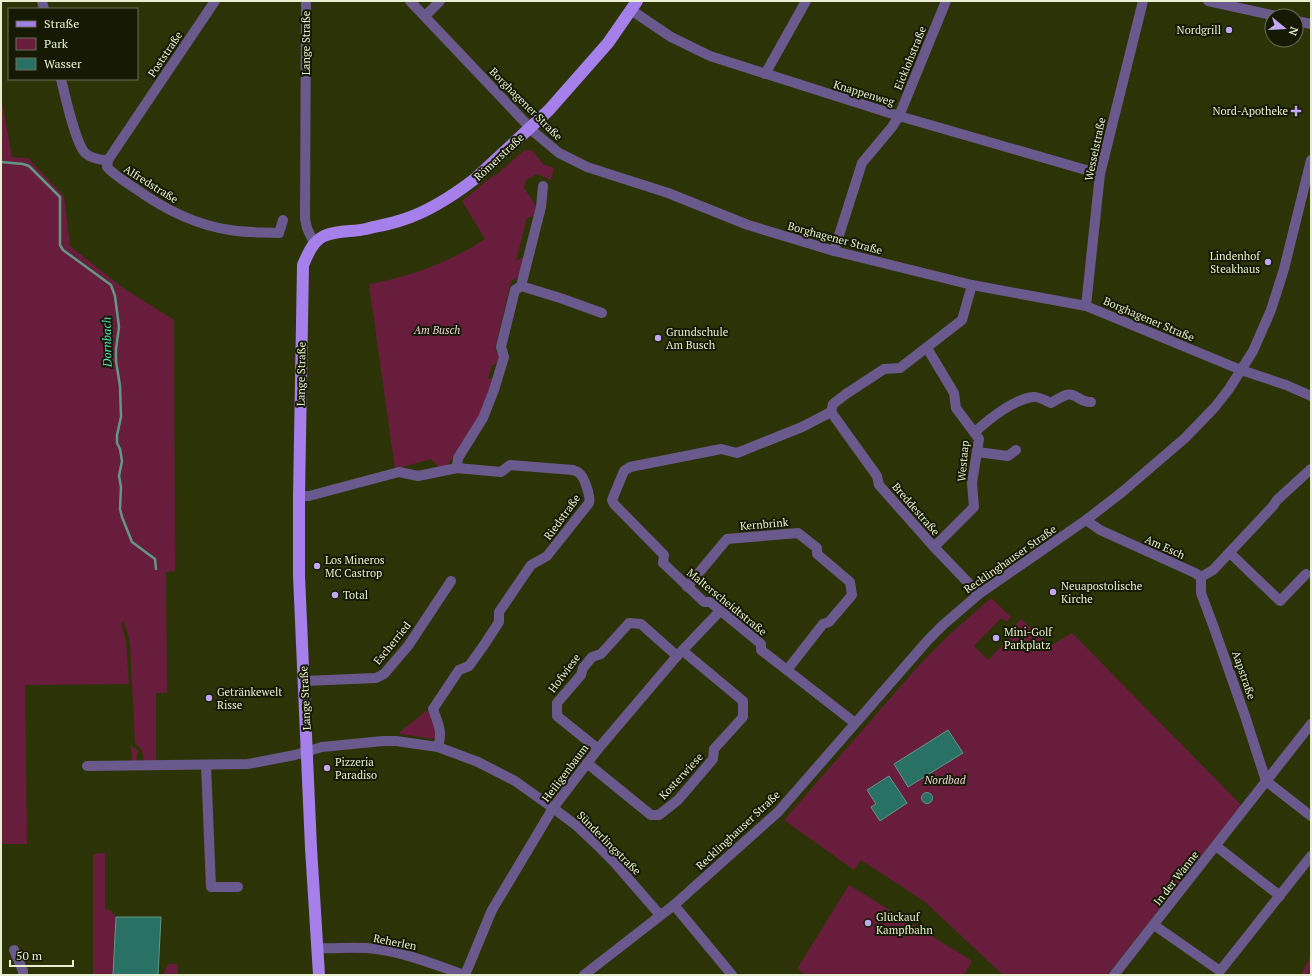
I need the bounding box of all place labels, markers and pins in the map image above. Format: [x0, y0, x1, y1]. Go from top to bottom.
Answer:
place label: Nordgrill [1177, 23, 1221, 37]
marker: Nordgrill [1224, 25, 1234, 35]
place label: Nord-Apotheke [1212, 104, 1288, 118]
marker: Nord-Apotheke [1291, 106, 1301, 116]
place label: Lindenhof Steakhaus [1210, 249, 1261, 276]
marker: Lindenhof Steakhaus [1263, 257, 1273, 267]
place label: Grundschule Am Busch [666, 325, 729, 352]
marker: Grundschule Am Busch [653, 333, 663, 343]
place label: Los Mineros MC Castrop [325, 553, 385, 580]
marker: Los Mineros MC Castrop [312, 561, 322, 571]
place label: Neuapostolische Kirche [1061, 579, 1143, 606]
marker: Neuapostolische Kirche [1048, 587, 1058, 597]
place label: Total [343, 588, 368, 602]
marker: Total [330, 590, 340, 600]
place label: Mini-Golf Parkplatz [1004, 625, 1053, 652]
marker: Mini-Golf Parkplatz [991, 633, 1001, 643]
place label: Getränkewelt Risse [217, 685, 282, 712]
marker: Getränkewelt Risse [204, 693, 214, 703]
place label: Pizzeria Paradiso [335, 755, 377, 782]
marker: Pizzeria Paradiso [322, 763, 332, 773]
place label: Glückauf Kampfbahn [876, 910, 933, 937]
marker: Glückauf Kampfbahn [863, 918, 873, 928]

